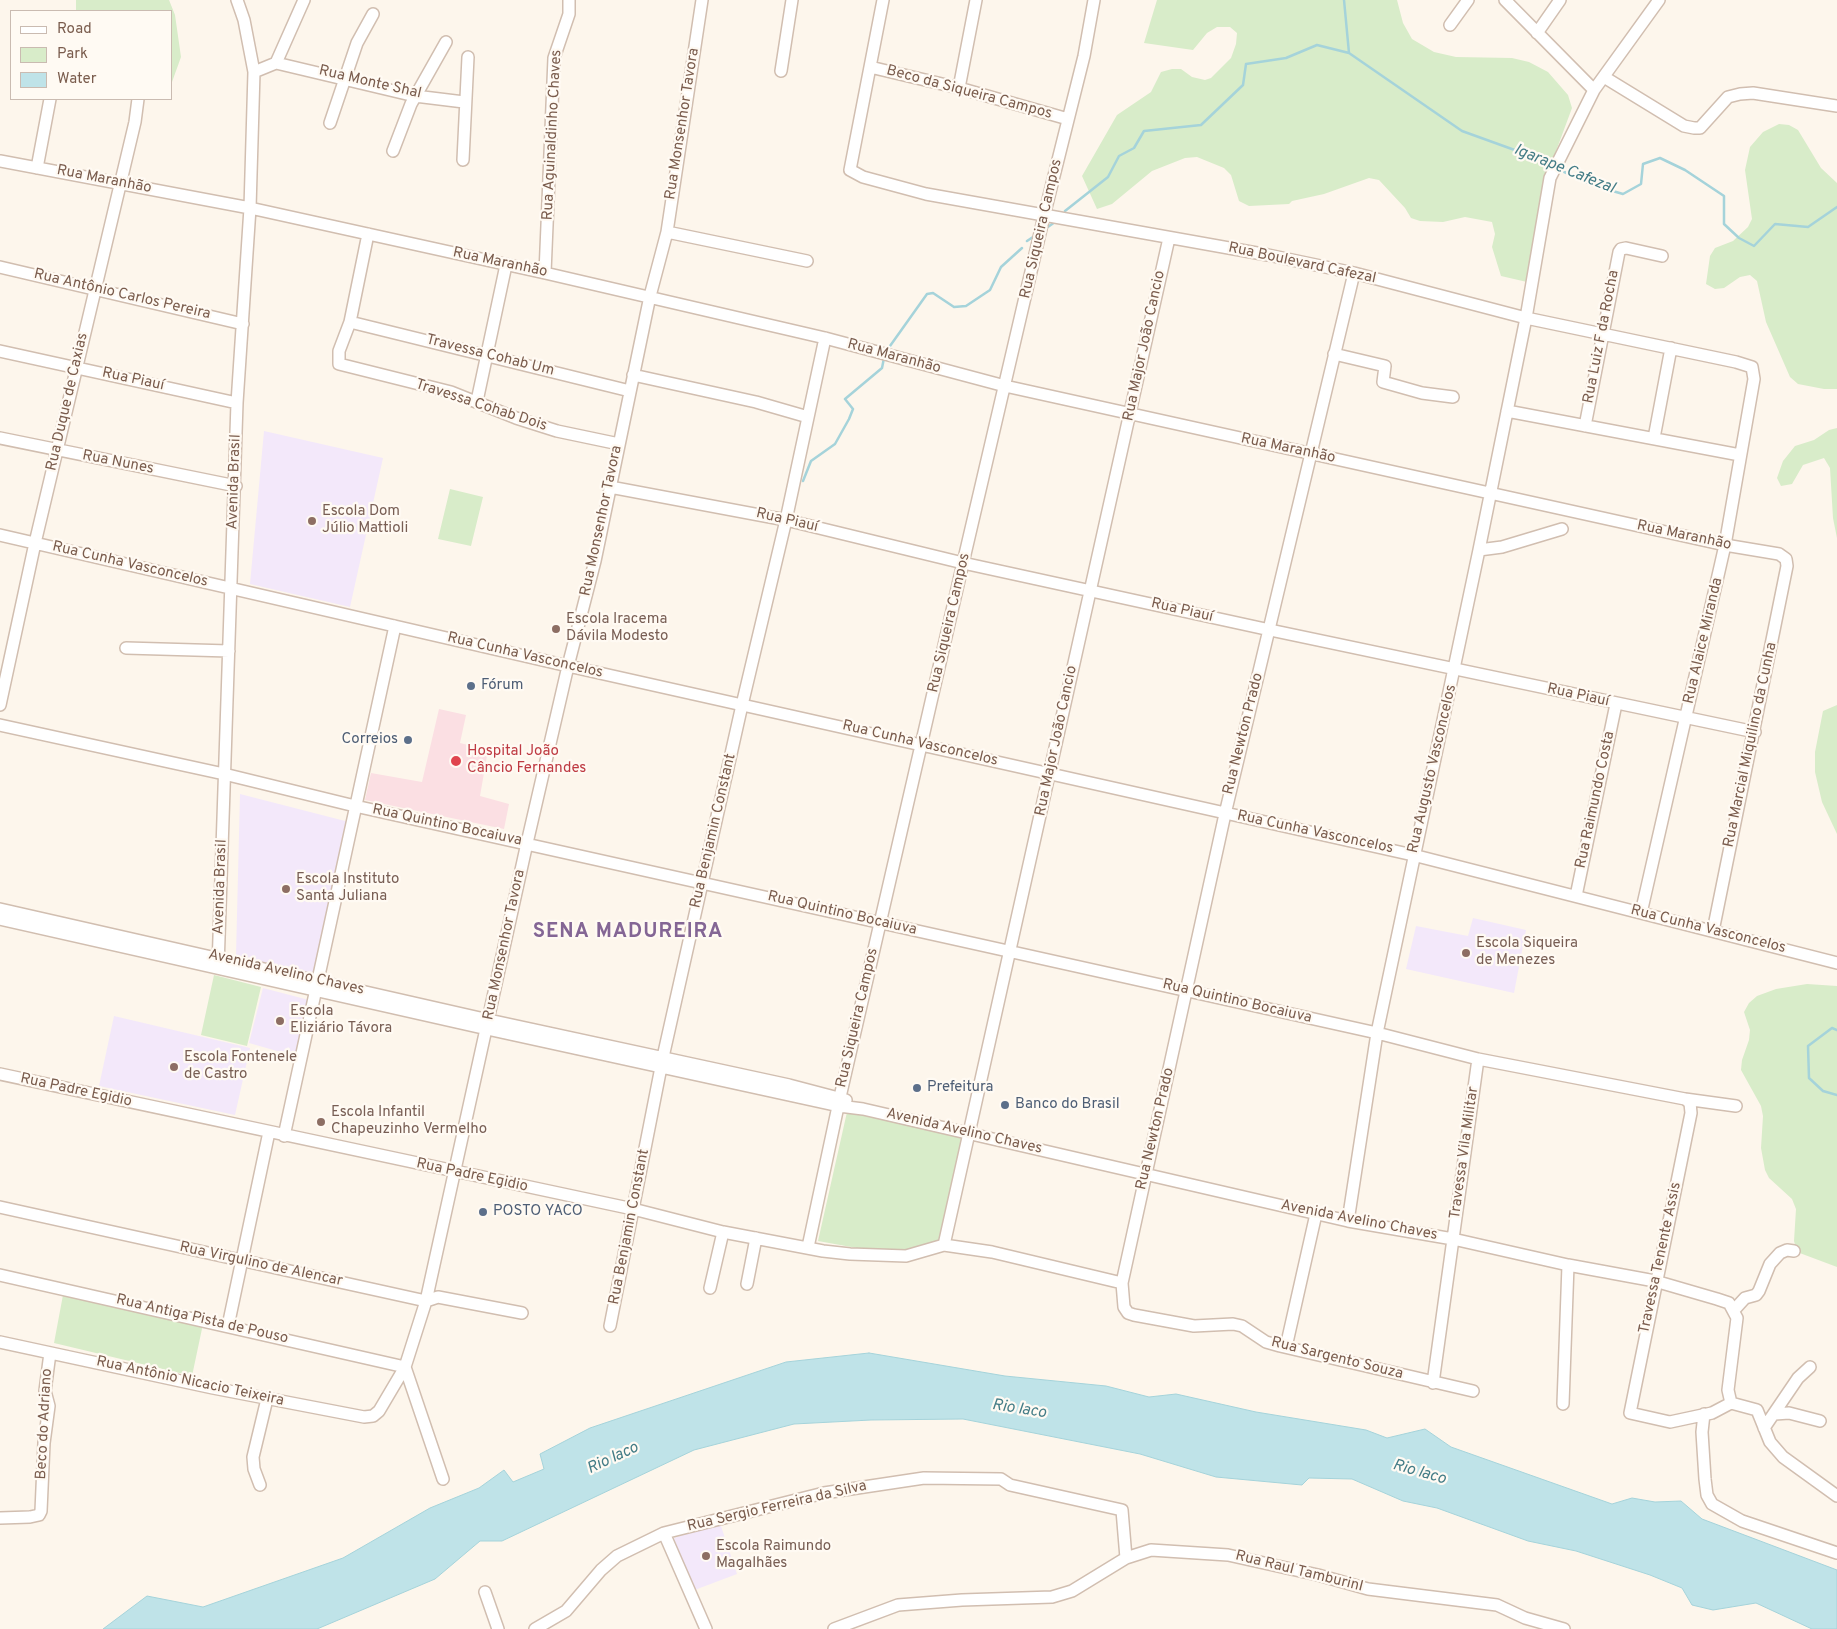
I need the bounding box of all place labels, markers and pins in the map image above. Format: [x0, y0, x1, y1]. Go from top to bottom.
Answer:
place label: Escola Dom Júlio Mattioli [322, 503, 408, 538]
marker: Escola Dom Júlio Mattioli [306, 515, 318, 527]
place label: Escola Iracema Dávila Modesto [566, 611, 668, 646]
marker: Escola Iracema Dávila Modesto [550, 623, 562, 635]
place label: Fórum [481, 677, 524, 695]
marker: Fórum [465, 680, 477, 692]
place label: Correios [342, 731, 398, 749]
marker: Correios [402, 734, 414, 746]
place label: Hospital João Câncio Fernandes [467, 743, 586, 778]
marker: Hospital João Câncio Fernandes [449, 754, 463, 768]
place label: Escola Instituto Santa Juliana [296, 871, 399, 906]
marker: Escola Instituto Santa Juliana [280, 883, 292, 895]
place label: Escola Siqueira de Menezes [1476, 935, 1578, 970]
marker: Escola Siqueira de Menezes [1460, 947, 1472, 959]
place label: Escola Eliziário Távora [290, 1003, 392, 1038]
marker: Escola Eliziário Távora [274, 1015, 286, 1027]
place label: Escola Fontenele de Castro [184, 1049, 297, 1084]
marker: Escola Fontenele de Castro [168, 1061, 180, 1073]
place label: Prefeitura [927, 1079, 993, 1097]
marker: Prefeitura [911, 1082, 923, 1094]
place label: Banco do Brasil [1015, 1096, 1120, 1114]
marker: Banco do Brasil [999, 1099, 1011, 1111]
place label: Escola Infantil Chapeuzinho Vermelho [331, 1104, 487, 1139]
marker: Escola Infantil Chapeuzinho Vermelho [315, 1116, 327, 1128]
place label: POSTO YACO [493, 1203, 583, 1221]
marker: POSTO YACO [477, 1206, 489, 1218]
place label: Escola Raimundo Magalhães [716, 1538, 831, 1573]
marker: Escola Raimundo Magalhães [700, 1550, 712, 1562]

